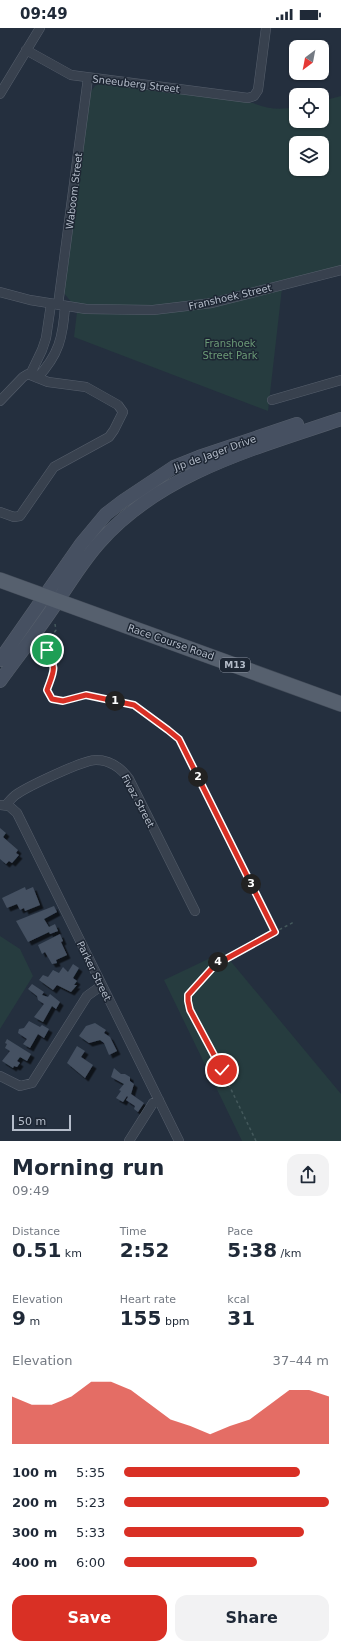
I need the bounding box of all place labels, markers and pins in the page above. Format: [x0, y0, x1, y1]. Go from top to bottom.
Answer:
pin [30, 633, 64, 667]
pin: 1 [105, 691, 125, 711]
pin: 2 [188, 767, 208, 787]
pin: 3 [241, 874, 261, 894]
pin: 4 [208, 952, 228, 972]
pin [205, 1053, 239, 1087]

